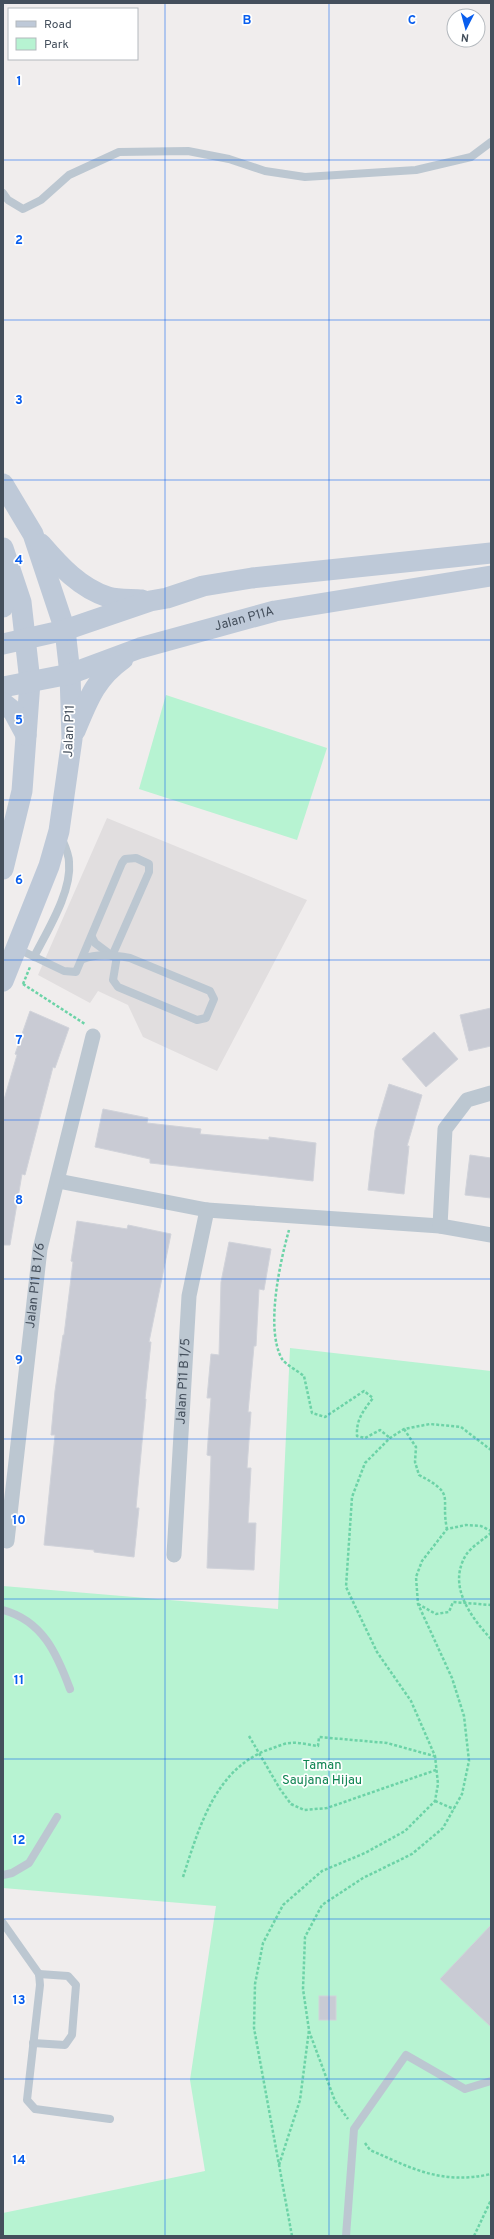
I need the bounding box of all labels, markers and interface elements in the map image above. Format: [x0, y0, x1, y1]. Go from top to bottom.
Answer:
legend [8, 8, 138, 60]
north arrow [446, 8, 486, 48]
text: B [243, 13, 252, 29]
text: C [408, 13, 416, 29]
text: Road [44, 17, 72, 33]
text: N [460, 30, 470, 44]
text: Park [44, 37, 69, 53]
text: 1 [16, 74, 22, 90]
text: 2 [15, 233, 23, 249]
text: 3 [15, 393, 23, 409]
text: 4 [15, 553, 23, 569]
street label: Jalan P11A [213, 604, 276, 635]
street label: Jalan P11 [61, 704, 79, 758]
text: 5 [15, 713, 23, 729]
text: 6 [15, 873, 23, 889]
text: 7 [16, 1033, 23, 1049]
text: 8 [15, 1193, 23, 1209]
street label: Jalan P11 B 1/6 [23, 1241, 49, 1329]
street label: Jalan P11 B 1/5 [174, 1338, 195, 1425]
text: 9 [15, 1353, 23, 1369]
text: 10 [12, 1513, 26, 1529]
text: 11 [14, 1673, 24, 1689]
park label: Taman Saujana Hijau [282, 1758, 362, 1789]
text: 12 [12, 1833, 26, 1849]
text: 13 [13, 1993, 26, 2009]
text: 14 [12, 2153, 26, 2169]

